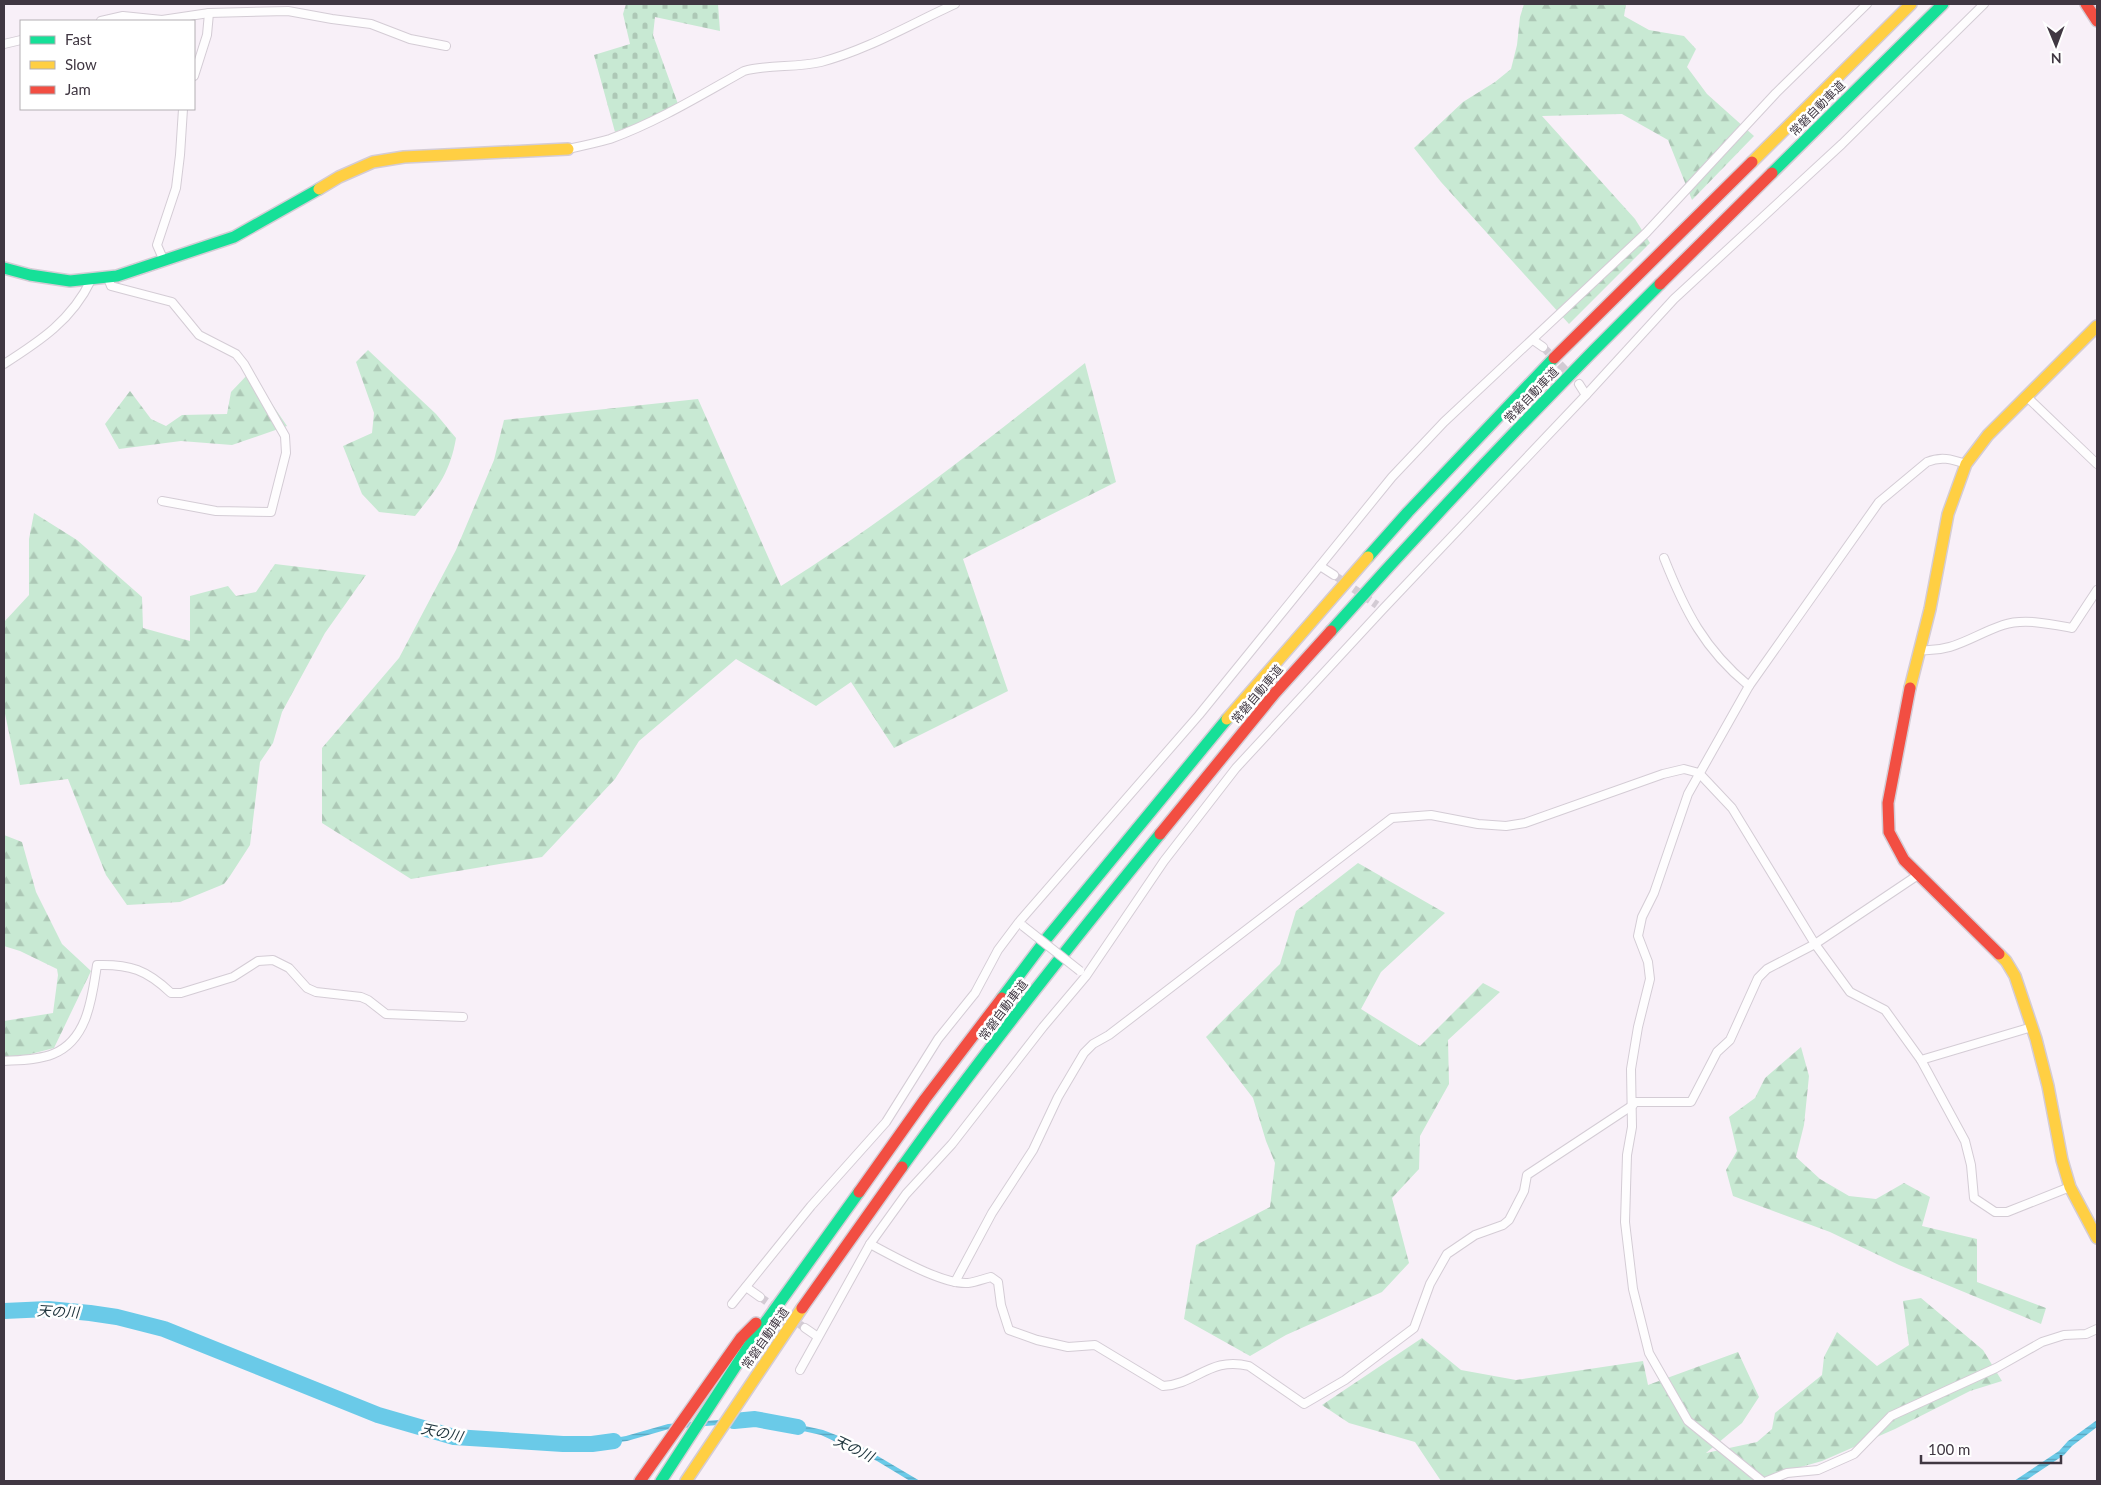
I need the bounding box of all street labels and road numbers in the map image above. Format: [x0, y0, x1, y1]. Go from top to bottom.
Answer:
street label: 常磐自動車道 [1786, 77, 1848, 139]
street label: 常磐自動車道 [1501, 364, 1561, 426]
street label: 常磐自動車道 [1228, 662, 1286, 726]
street label: 常磐自動車道 [975, 977, 1031, 1043]
street label: 常磐自動車道 [738, 1304, 792, 1372]

